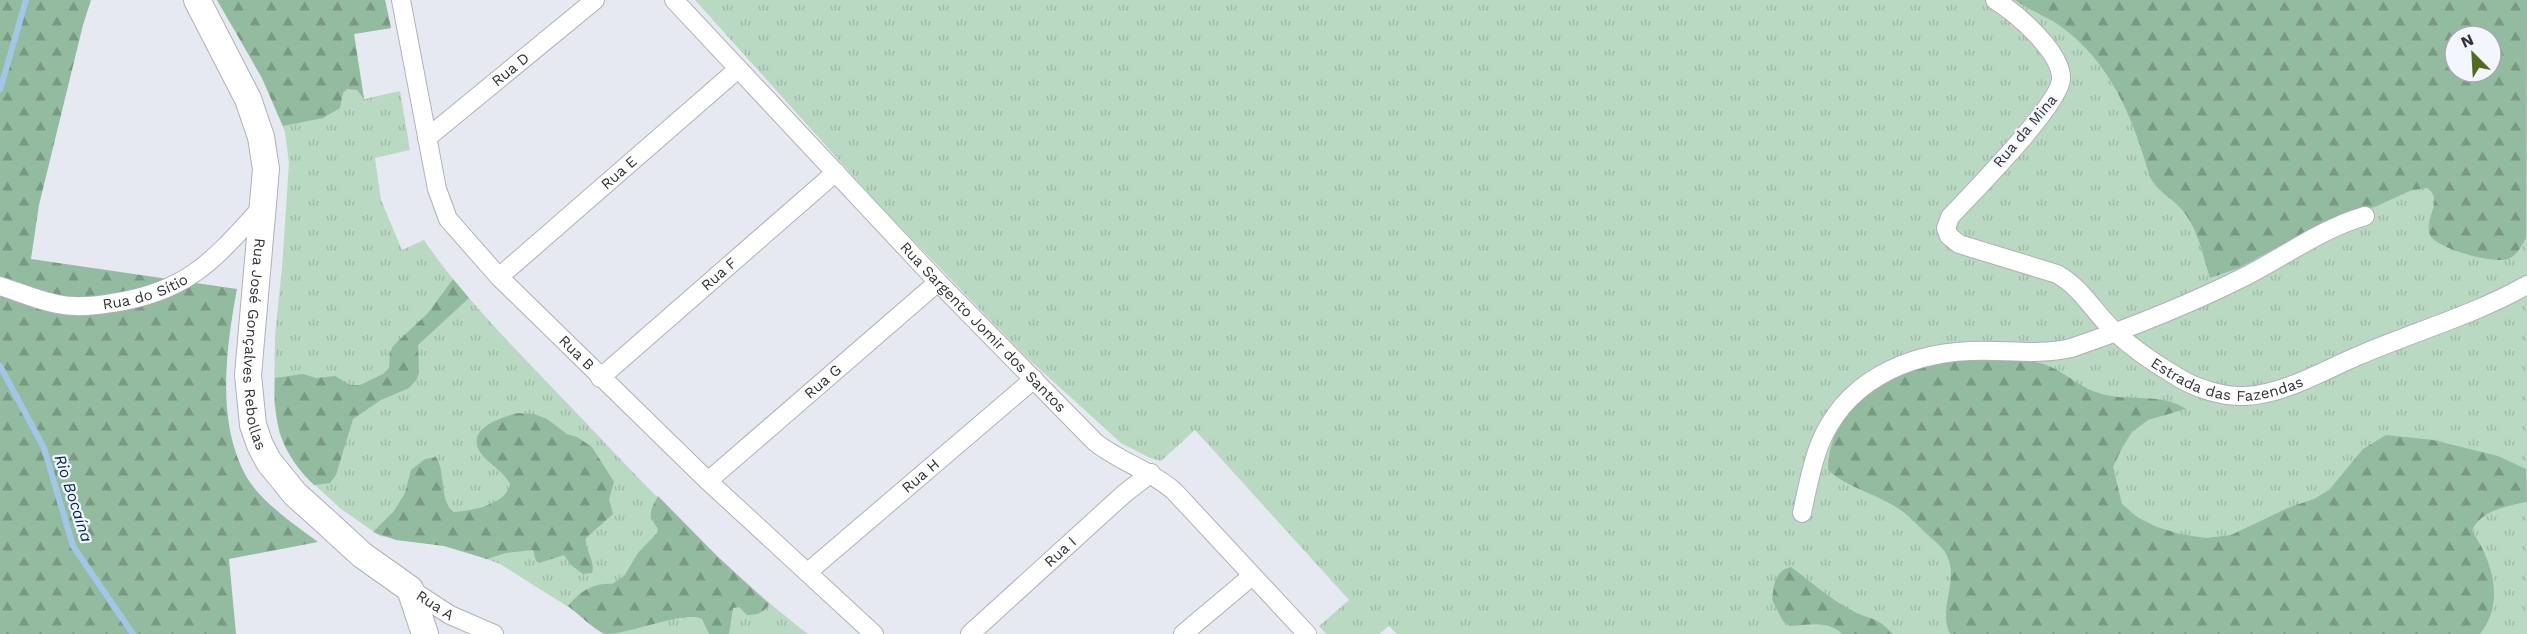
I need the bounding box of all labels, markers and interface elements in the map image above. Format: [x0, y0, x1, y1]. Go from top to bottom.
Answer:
north arrow [2443, 24, 2503, 84]
text: N [2458, 30, 2476, 52]
street label: Rua D [488, 49, 533, 90]
street label: Rua da Mina [1989, 91, 2061, 171]
street label: Rua E [597, 152, 641, 193]
street label: Rua José Gonçalves Rebollas [239, 237, 270, 453]
street label: Rua Sargento Jomir dos Santos [896, 238, 1070, 416]
street label: Rua F [697, 254, 741, 295]
street label: Rua do Sítio [101, 270, 191, 313]
street label: Rua B [555, 332, 598, 374]
street label: Estrada das Fazendas [2147, 354, 2306, 405]
street label: Rua G [801, 361, 845, 402]
water label: Rio Bocaína [50, 452, 97, 544]
street label: Rua H [898, 455, 943, 497]
street label: Rua I [1041, 533, 1080, 571]
street label: Rua A [413, 586, 458, 624]

